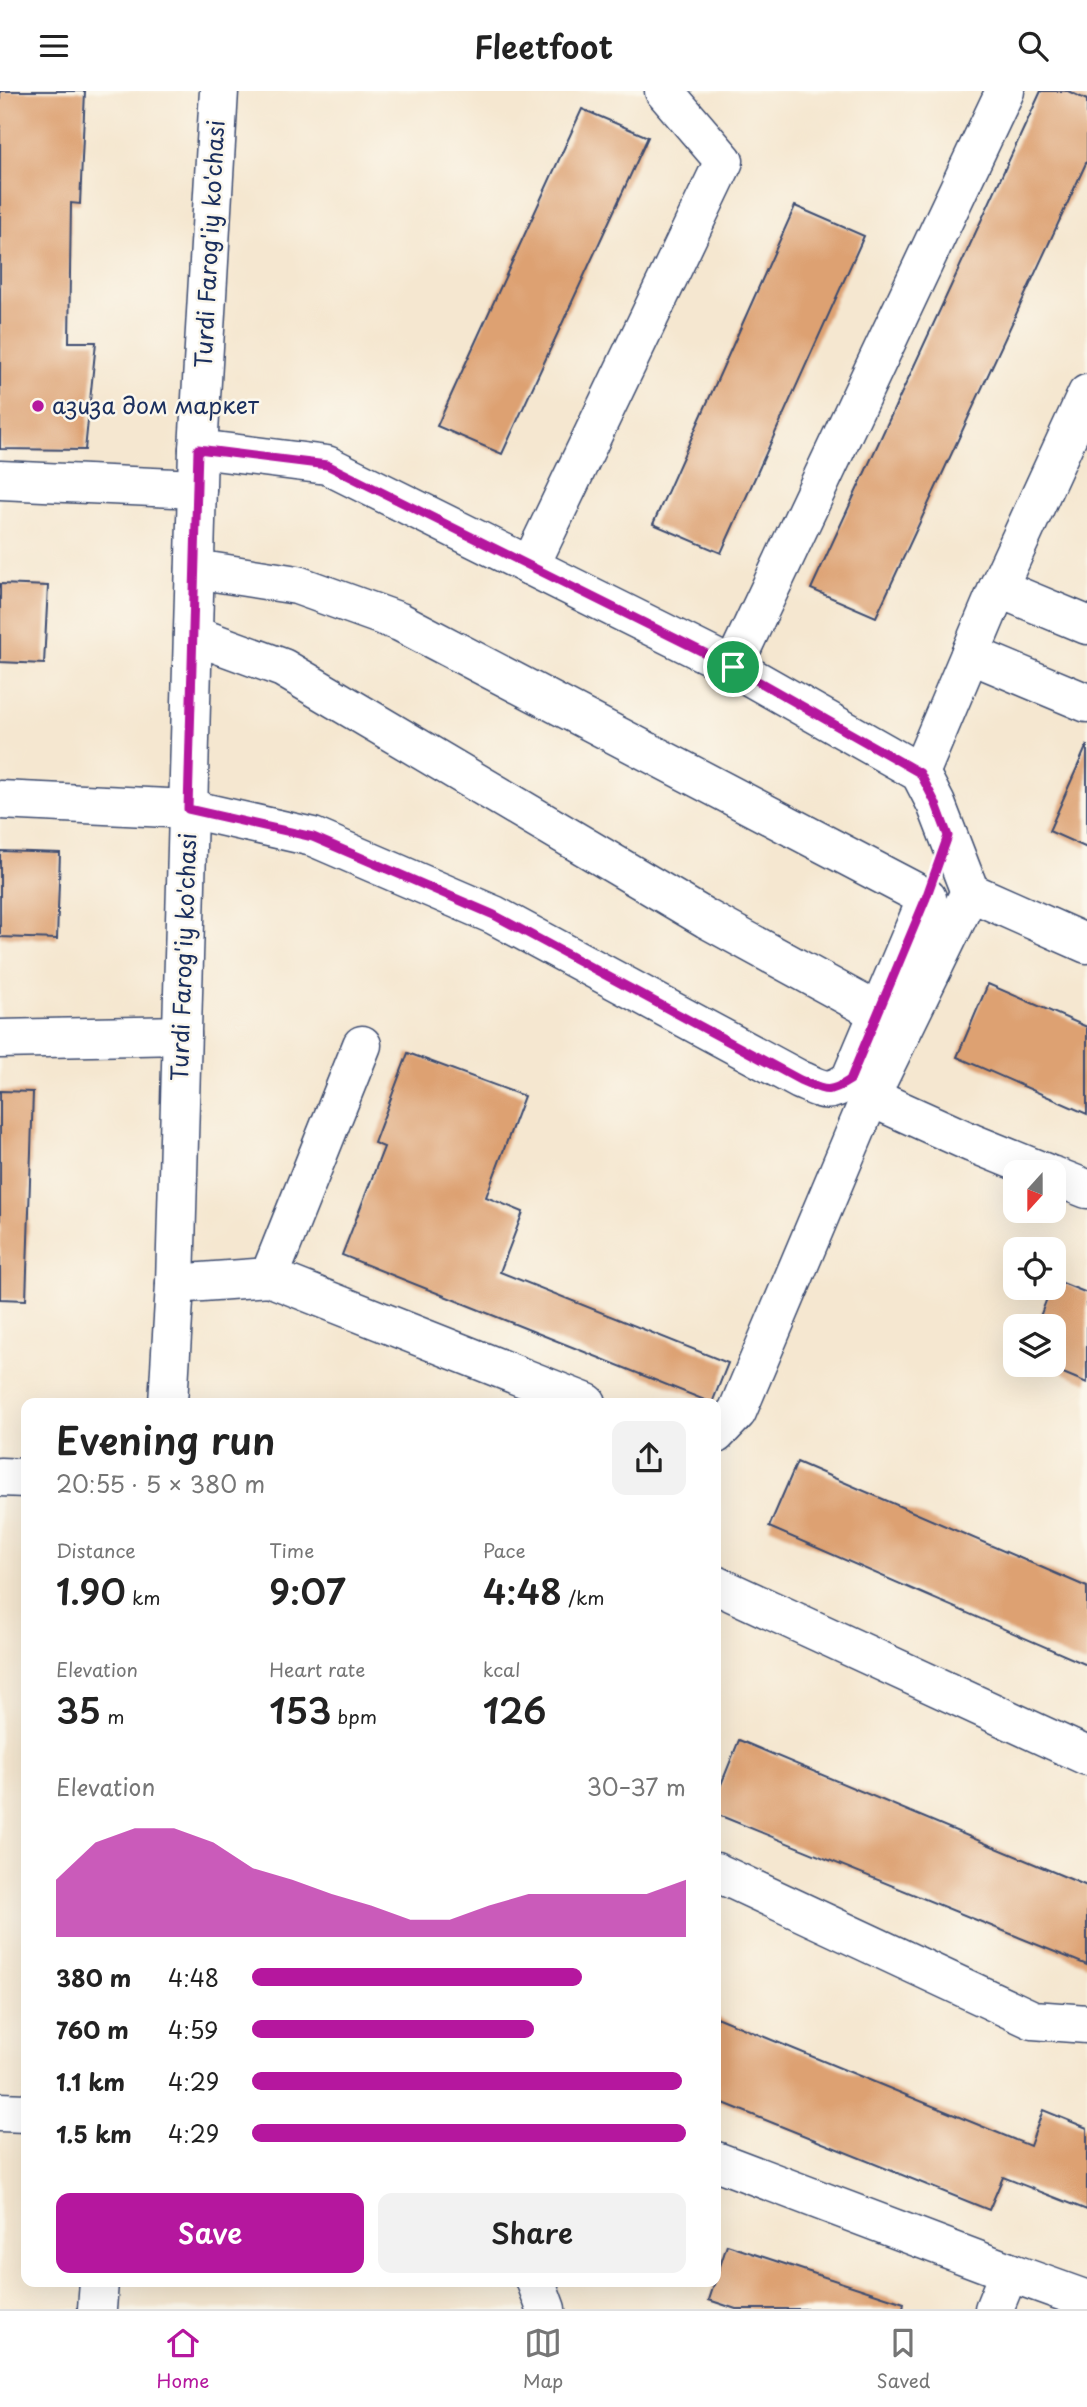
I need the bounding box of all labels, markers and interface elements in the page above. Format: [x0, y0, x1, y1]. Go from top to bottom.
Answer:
text: Fleetfoot [474, 22, 613, 70]
icon: menu [35, 27, 73, 65]
icon: search [1014, 27, 1052, 65]
street label: Turdi Farog'iy ko'chasi [185, 119, 232, 369]
place label: азиза дом маркет [52, 387, 260, 422]
marker: азиза дом маркет [30, 398, 46, 414]
pin [703, 637, 763, 697]
icon: arrive [714, 648, 752, 686]
street label: Turdi Farog'iy ko'chasi [161, 832, 204, 1082]
north arrow [1003, 1160, 1066, 1223]
map controls [1003, 1160, 1066, 1377]
button: locate [1003, 1237, 1066, 1300]
button: layers [1003, 1314, 1066, 1377]
text: Evening run [56, 1411, 275, 1468]
button: share [612, 1421, 686, 1495]
text: 20:55 · 5 × 380 m [56, 1466, 265, 1501]
text: Distance [56, 1536, 136, 1564]
text: Time [269, 1536, 314, 1564]
text: Pace [483, 1536, 526, 1564]
text: 1.90 [56, 1564, 126, 1617]
text: 9:07 [269, 1564, 346, 1617]
text: 4:48 [483, 1564, 562, 1617]
text: km [126, 1583, 161, 1611]
text: /km [562, 1583, 605, 1611]
text: Elevation [56, 1655, 138, 1683]
text: Heart rate [269, 1655, 365, 1683]
text: kcal [483, 1655, 521, 1683]
text: 35 [56, 1683, 101, 1736]
text: 153 [269, 1683, 331, 1736]
text: 126 [483, 1683, 547, 1736]
text: m [101, 1702, 125, 1730]
text: bpm [331, 1702, 377, 1730]
text: Elevation [56, 1769, 155, 1804]
text: 30–37 m [587, 1769, 686, 1804]
text: 380 m [56, 1960, 131, 1995]
text: 4:48 [168, 1960, 219, 1995]
text: 760 m [56, 2012, 129, 2047]
text: 4:59 [168, 2012, 218, 2047]
text: 1.1 km [56, 2064, 125, 2099]
text: 4:29 [168, 2064, 219, 2099]
text: 1.5 km [56, 2116, 132, 2151]
text: 4:29 [168, 2116, 219, 2151]
button: Save [56, 2193, 364, 2273]
button: Share [378, 2193, 686, 2273]
tab: Home [157, 2324, 209, 2394]
tab: Map [523, 2324, 563, 2394]
tab: Saved [876, 2324, 930, 2394]

